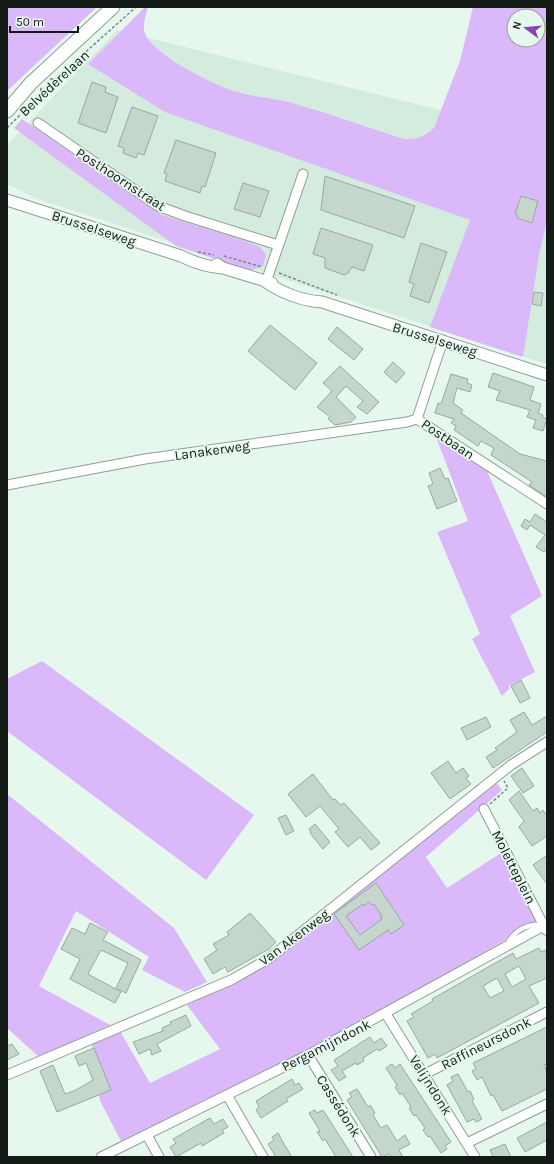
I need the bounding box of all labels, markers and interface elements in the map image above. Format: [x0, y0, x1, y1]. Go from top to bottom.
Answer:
scale bar [10, 8, 78, 34]
north arrow [506, 8, 546, 48]
text: 50 m [16, 15, 44, 29]
text: N [510, 20, 524, 31]
street label: Belvédèrelaan [16, 47, 93, 120]
street label: Posthoornstraat [73, 144, 169, 215]
street label: Brusselseweg [49, 207, 138, 250]
street label: Brusselseweg [390, 319, 479, 360]
street label: Postbaan [418, 416, 477, 463]
street label: Lanakerweg [173, 437, 251, 464]
street label: Moletteplein [488, 828, 539, 907]
street label: Van Akenweg [256, 905, 333, 969]
street label: Raffineursdonk [438, 1013, 534, 1073]
street label: Pergamijndonk [279, 1016, 374, 1075]
street label: Velijndonk [405, 1052, 456, 1119]
street label: Cassédonk [313, 1072, 365, 1141]

